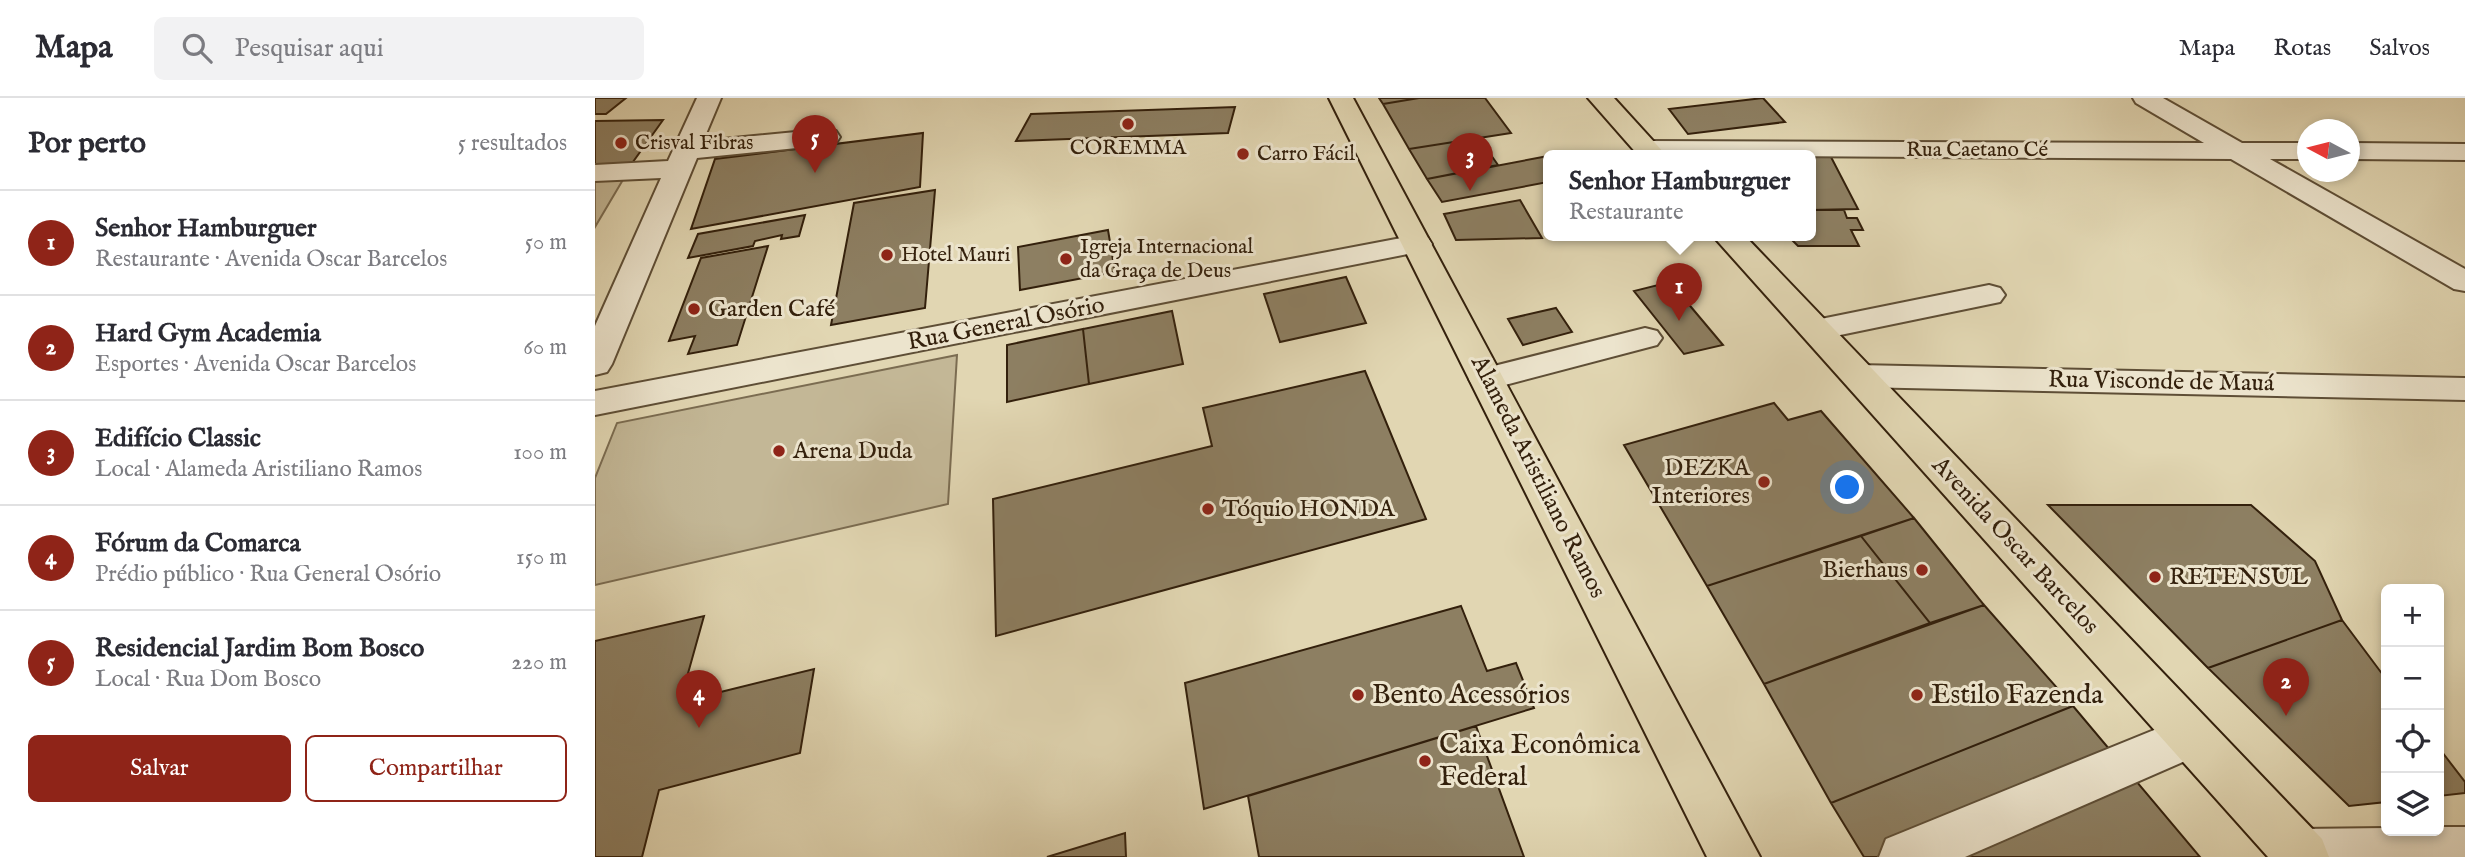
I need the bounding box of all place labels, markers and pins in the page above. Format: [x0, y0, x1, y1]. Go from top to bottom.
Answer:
pin: 5 [792, 115, 838, 173]
marker: COREMMA [1120, 116, 1136, 132]
place label: Crisval Fibras [635, 130, 754, 157]
pin: 3 [1447, 133, 1493, 191]
marker: Crisval Fibras [613, 135, 629, 151]
place label: COREMMA [1070, 135, 1187, 162]
place label: Carro Fácil [1257, 141, 1355, 168]
marker: Carro Fácil [1235, 146, 1251, 162]
place label: Igreja Internacional da Graça de Deus [1080, 234, 1253, 285]
place label: Hotel Mauri [901, 242, 1010, 269]
marker: Hotel Mauri [879, 247, 895, 263]
marker: Igreja Internacional da Graça de Deus [1058, 251, 1074, 267]
pin: 1 [1656, 263, 1702, 321]
place label: Garden Café [708, 294, 835, 325]
marker: Garden Café [686, 301, 702, 317]
place label: Arena Duda [792, 436, 913, 467]
marker: Arena Duda [771, 443, 787, 459]
place label: DEZKA Interiores [1651, 453, 1751, 512]
marker: DEZKA Interiores [1756, 474, 1772, 490]
place label: Tóquio HONDA [1222, 494, 1396, 525]
marker: Tóquio HONDA [1200, 501, 1216, 517]
place label: Bierhaus [1822, 555, 1908, 586]
marker: Bierhaus [1914, 562, 1930, 578]
place label: RETENSUL [2169, 562, 2309, 593]
marker: RETENSUL [2147, 569, 2163, 585]
pin: 2 [2263, 658, 2309, 716]
pin: 4 [676, 670, 722, 728]
place label: Bento Acessórios [1372, 678, 1570, 713]
place label: Estilo Fazenda [1931, 678, 2104, 713]
marker: Bento Acessórios [1350, 687, 1366, 703]
marker: Estilo Fazenda [1909, 687, 1925, 703]
place label: Caixa Econômica Federal [1439, 728, 1641, 795]
marker: Caixa Econômica Federal [1417, 753, 1433, 769]

